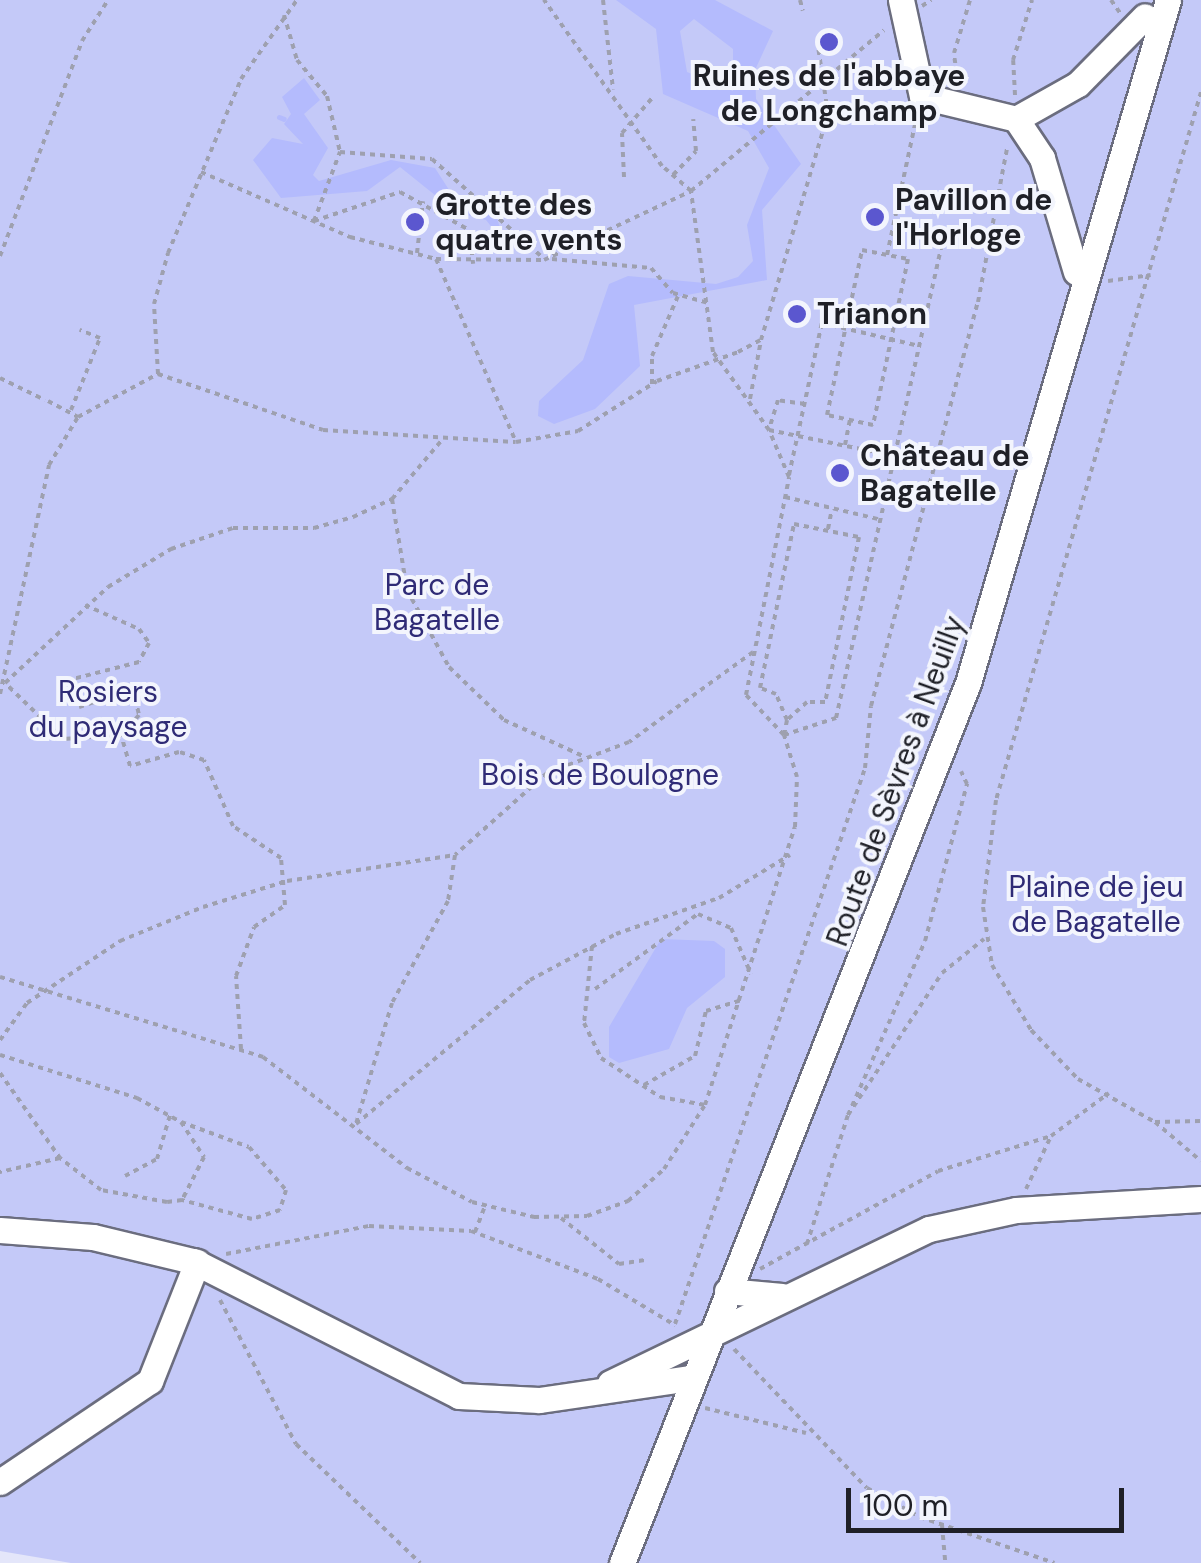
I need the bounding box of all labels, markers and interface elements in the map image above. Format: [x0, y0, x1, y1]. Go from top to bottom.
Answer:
marker: Ruines de l'abbaye de Longchamp [818, 31, 840, 53]
place label: Ruines de l'abbaye de Longchamp [693, 58, 965, 128]
place label: Pavillon de l'Horloge [895, 182, 1052, 252]
place label: Grotte des quatre vents [435, 187, 622, 258]
marker: Pavillon de l'Horloge [864, 206, 886, 228]
marker: Grotte des quatre vents [404, 211, 426, 233]
place label: Trianon [817, 296, 927, 332]
marker: Trianon [786, 303, 808, 325]
place label: Château de Bagatelle [860, 438, 1030, 508]
marker: Château de Bagatelle [829, 462, 851, 484]
park label: Parc de Bagatelle [374, 567, 500, 638]
street label: Route de Sèvres à Neuilly [819, 611, 973, 951]
park label: Rosiers du paysage [29, 674, 187, 744]
park label: Bois de Boulogne [481, 757, 719, 793]
park label: Plaine de jeu de Bagatelle [1008, 869, 1184, 940]
scale bar [851, 1468, 1128, 1530]
text: 100 m [863, 1486, 948, 1525]

